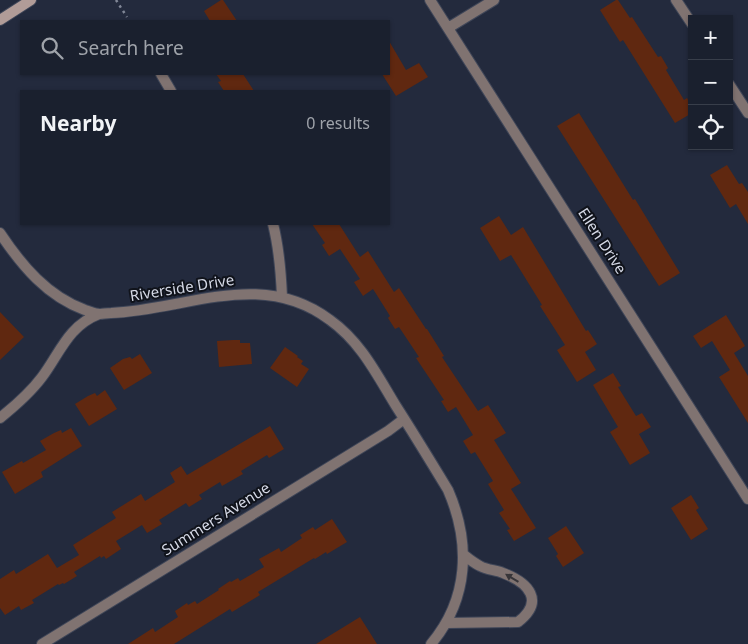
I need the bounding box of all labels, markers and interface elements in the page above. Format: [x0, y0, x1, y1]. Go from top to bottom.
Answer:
map controls [688, 15, 733, 150]
button: + [688, 15, 733, 60]
search box [20, 20, 390, 75]
icon: search [38, 34, 66, 62]
text: Search here [78, 35, 184, 61]
button: − [688, 60, 733, 105]
button: locate [688, 105, 733, 150]
text: Nearby [40, 109, 116, 137]
text: 0 results [306, 112, 370, 134]
street label: Ellen Drive [574, 204, 632, 277]
street label: Riverside Drive [128, 269, 235, 305]
street label: Summers Avenue [158, 477, 273, 559]
one-way arrow [506, 574, 519, 583]

